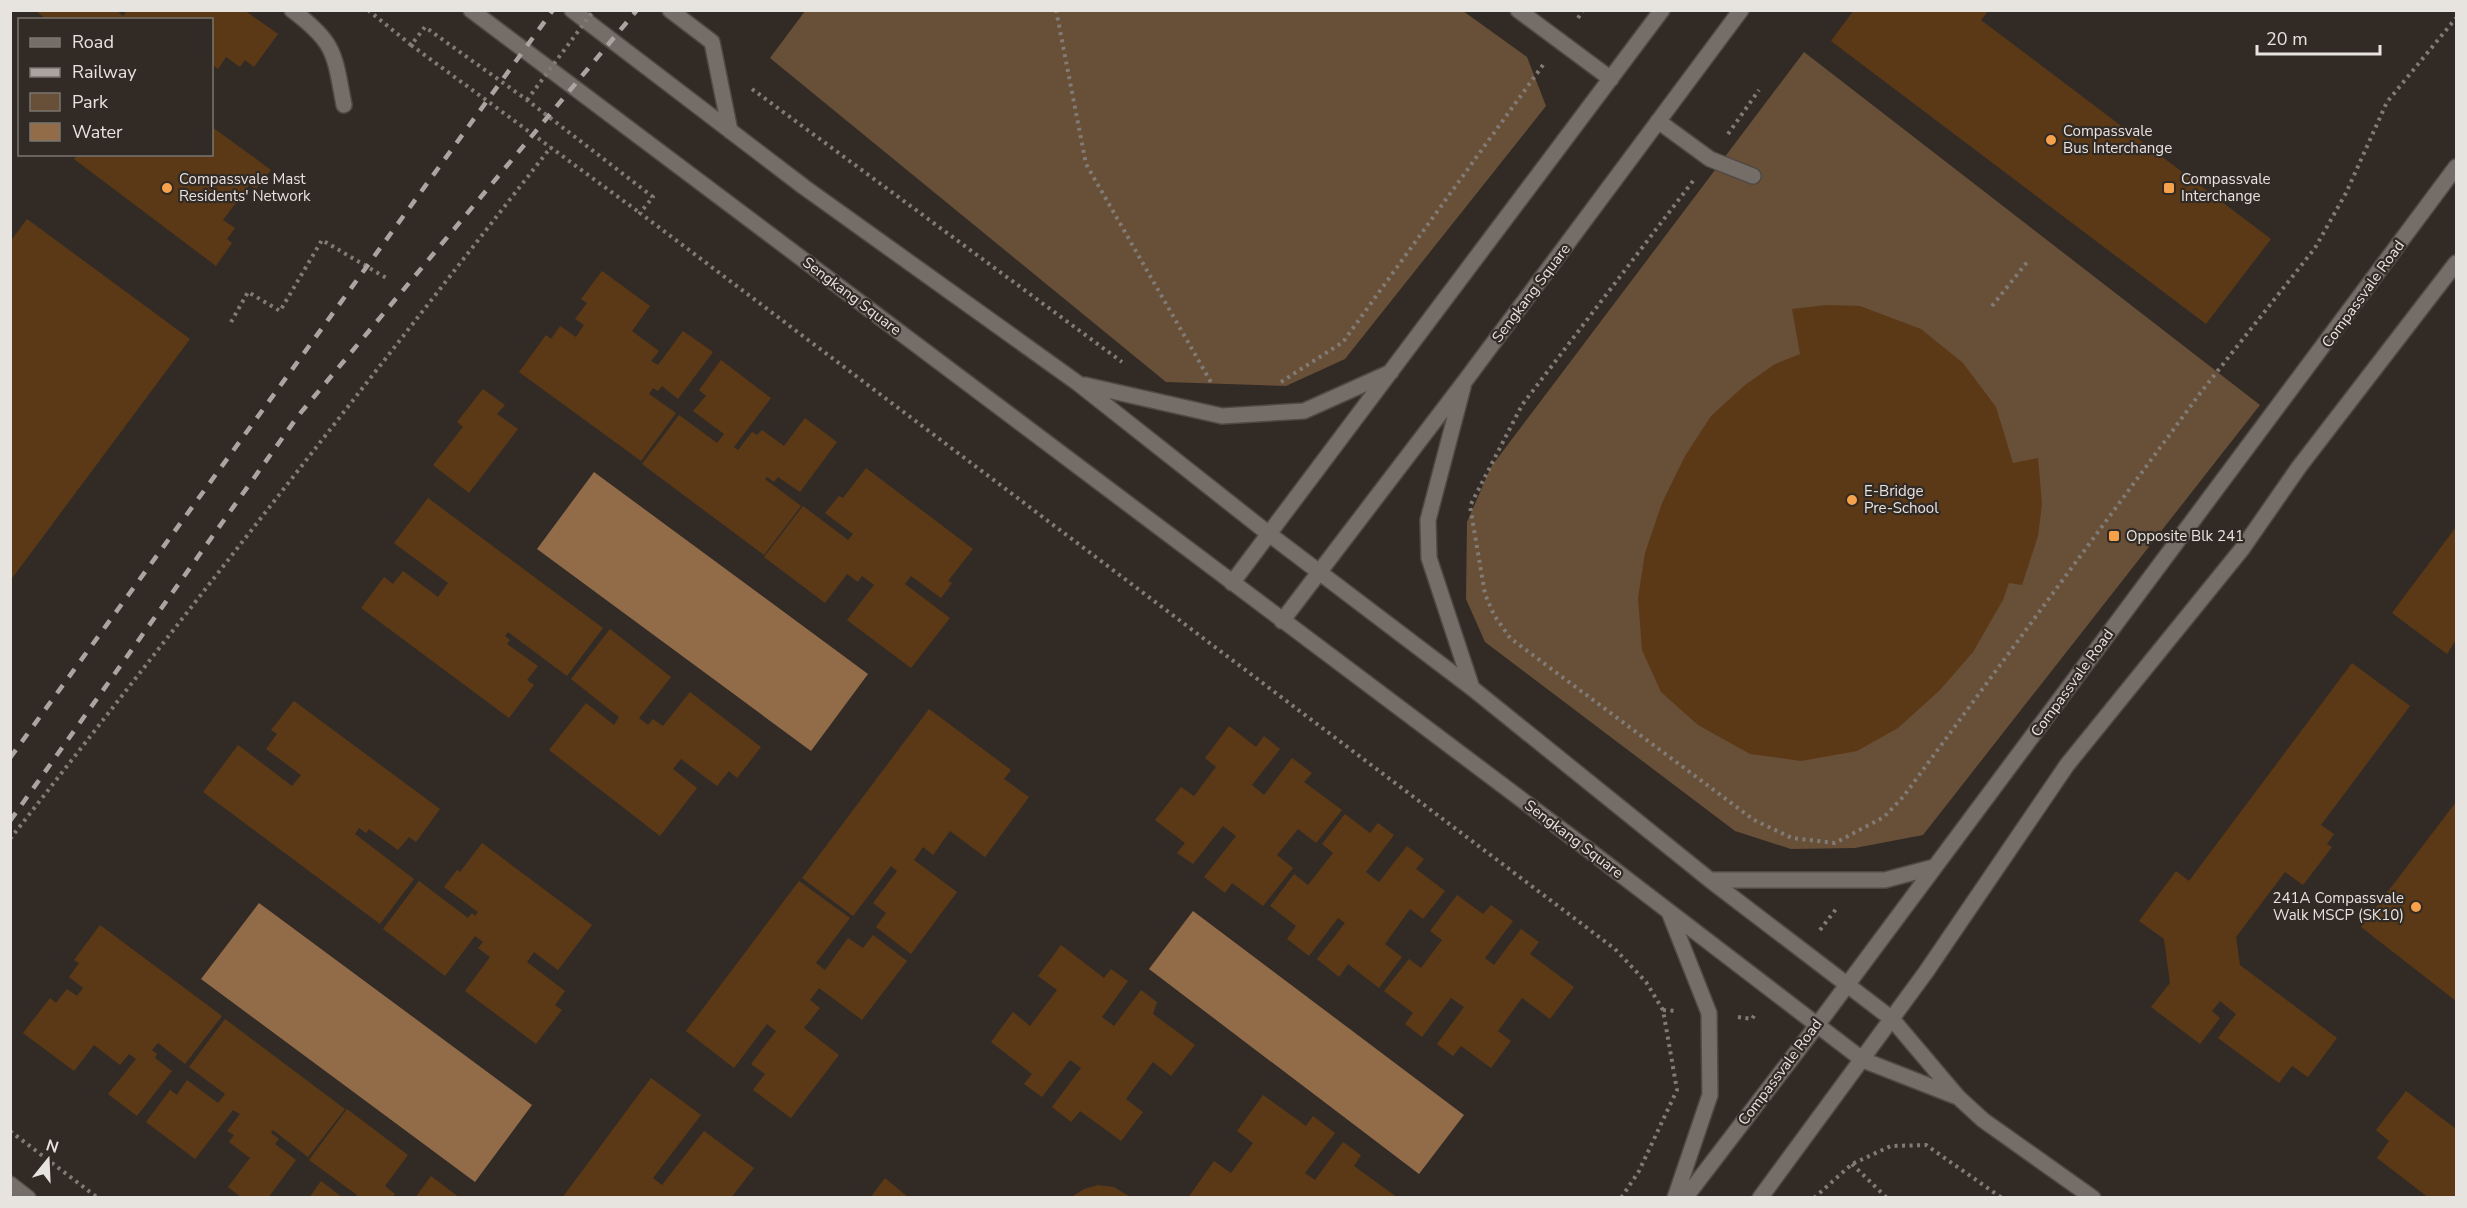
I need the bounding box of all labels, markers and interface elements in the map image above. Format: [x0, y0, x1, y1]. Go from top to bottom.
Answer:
legend [18, 18, 213, 156]
scale bar [2257, 18, 2380, 56]
text: 20 m [2266, 27, 2308, 51]
text: Road [72, 30, 114, 54]
text: Railway [72, 60, 137, 84]
text: Park [72, 90, 109, 114]
text: Water [72, 120, 123, 144]
place label: Compassvale Bus Interchange [2063, 121, 2172, 158]
marker: Compassvale Bus Interchange [2044, 133, 2058, 147]
place label: Compassvale Mast Residents' Network [179, 169, 311, 206]
place label: Compassvale Interchange [2181, 169, 2271, 206]
marker: Compassvale Mast Residents' Network [160, 181, 174, 195]
marker: Compassvale Interchange [2162, 181, 2176, 195]
street label: Compassvale Road [2317, 236, 2409, 352]
street label: Sengkang Square [1487, 240, 1575, 346]
street label: Sengkang Square [799, 252, 905, 340]
place label: E-Bridge Pre-School [1864, 481, 1939, 518]
marker: E-Bridge Pre-School [1845, 493, 1859, 507]
place label: Opposite Blk 241 [2126, 526, 2244, 546]
marker: Opposite Blk 241 [2107, 529, 2121, 543]
street label: Compassvale Road [2026, 625, 2118, 741]
street label: Sengkang Square [1521, 795, 1627, 883]
place label: 241A Compassvale Walk MSCP (SK10) [2273, 888, 2404, 925]
marker: 241A Compassvale Walk MSCP (SK10) [2409, 900, 2423, 914]
street label: Compassvale Road [1733, 1015, 1827, 1129]
north arrow [18, 1130, 78, 1190]
text: N [43, 1134, 61, 1159]

